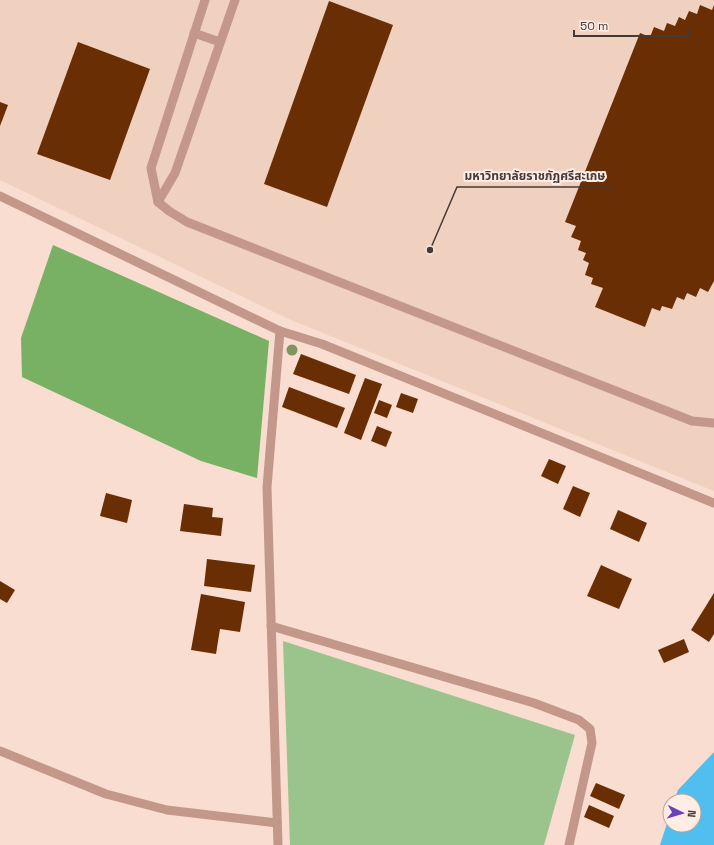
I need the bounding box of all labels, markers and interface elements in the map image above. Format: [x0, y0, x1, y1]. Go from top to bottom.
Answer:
scale bar [574, 12, 688, 38]
text: 50 m [580, 18, 608, 34]
callout: มหาวิทยาลัยราชภัฏศรีสะเกษ [457, 163, 614, 187]
text: มหาวิทยาลัยราชภัฏศรีสะเกษ [465, 168, 605, 184]
north arrow [662, 793, 702, 833]
text: N [685, 810, 699, 818]

